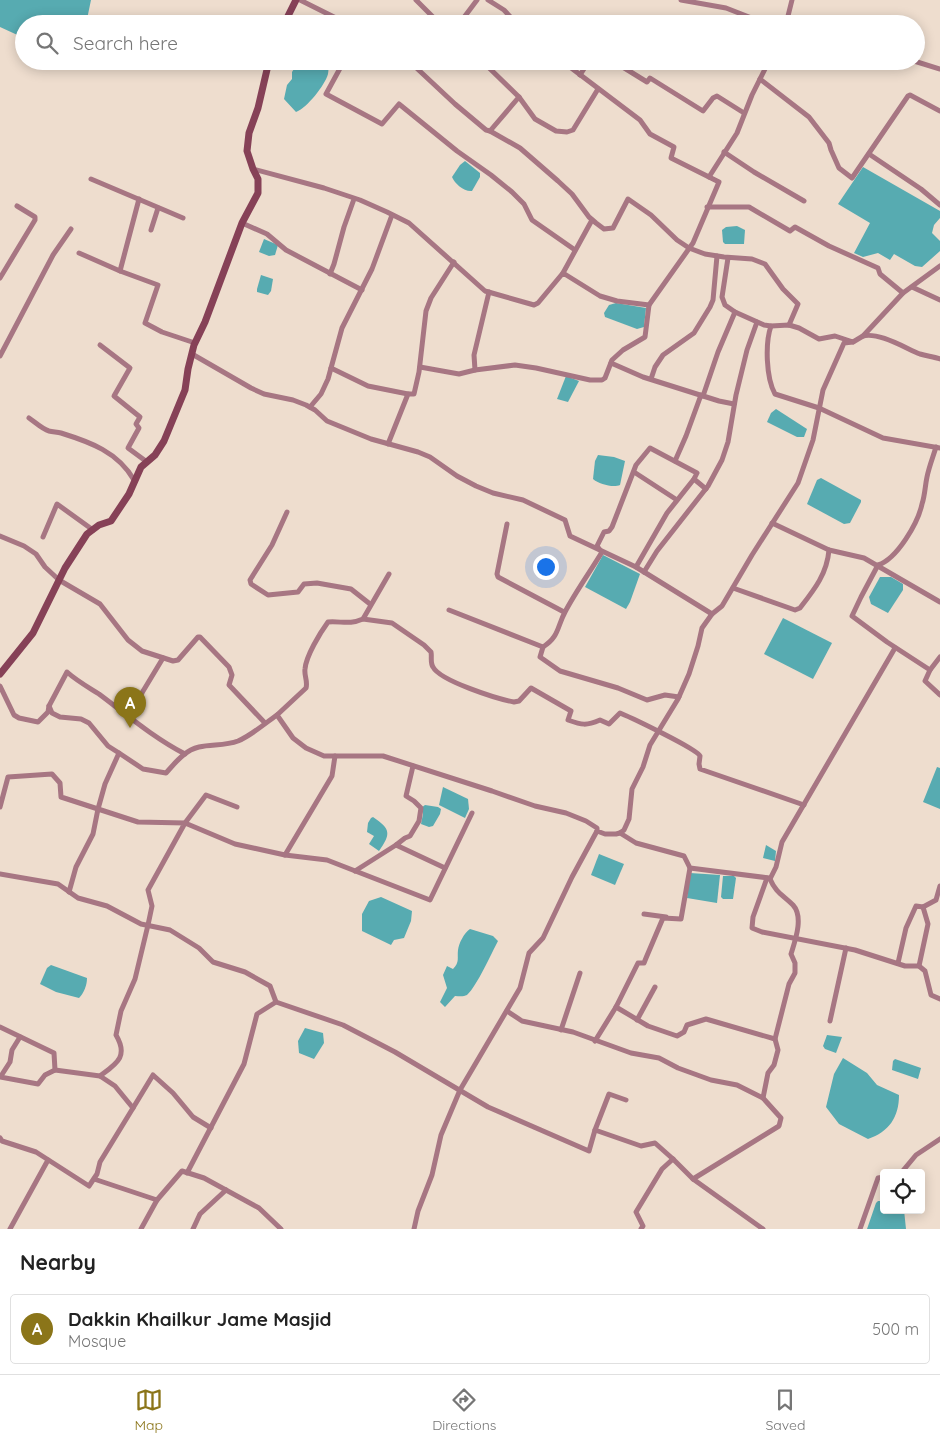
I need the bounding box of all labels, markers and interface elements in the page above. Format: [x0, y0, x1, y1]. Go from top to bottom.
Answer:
search box [15, 15, 925, 70]
icon: search [33, 29, 61, 57]
text: Search here [73, 31, 178, 55]
your location [533, 554, 559, 580]
pin: A [114, 687, 146, 728]
map controls [880, 1169, 925, 1214]
button: locate [880, 1169, 925, 1214]
text: Nearby [20, 1249, 96, 1275]
text: Dakkin Khailkur Jame Masjid [68, 1307, 332, 1331]
text: A [32, 1319, 42, 1339]
text: 500 m [872, 1319, 919, 1339]
text: Mosque [68, 1331, 126, 1351]
tab: Map [135, 1386, 163, 1434]
tab: Directions [432, 1386, 496, 1434]
tab: Saved [765, 1386, 805, 1434]

